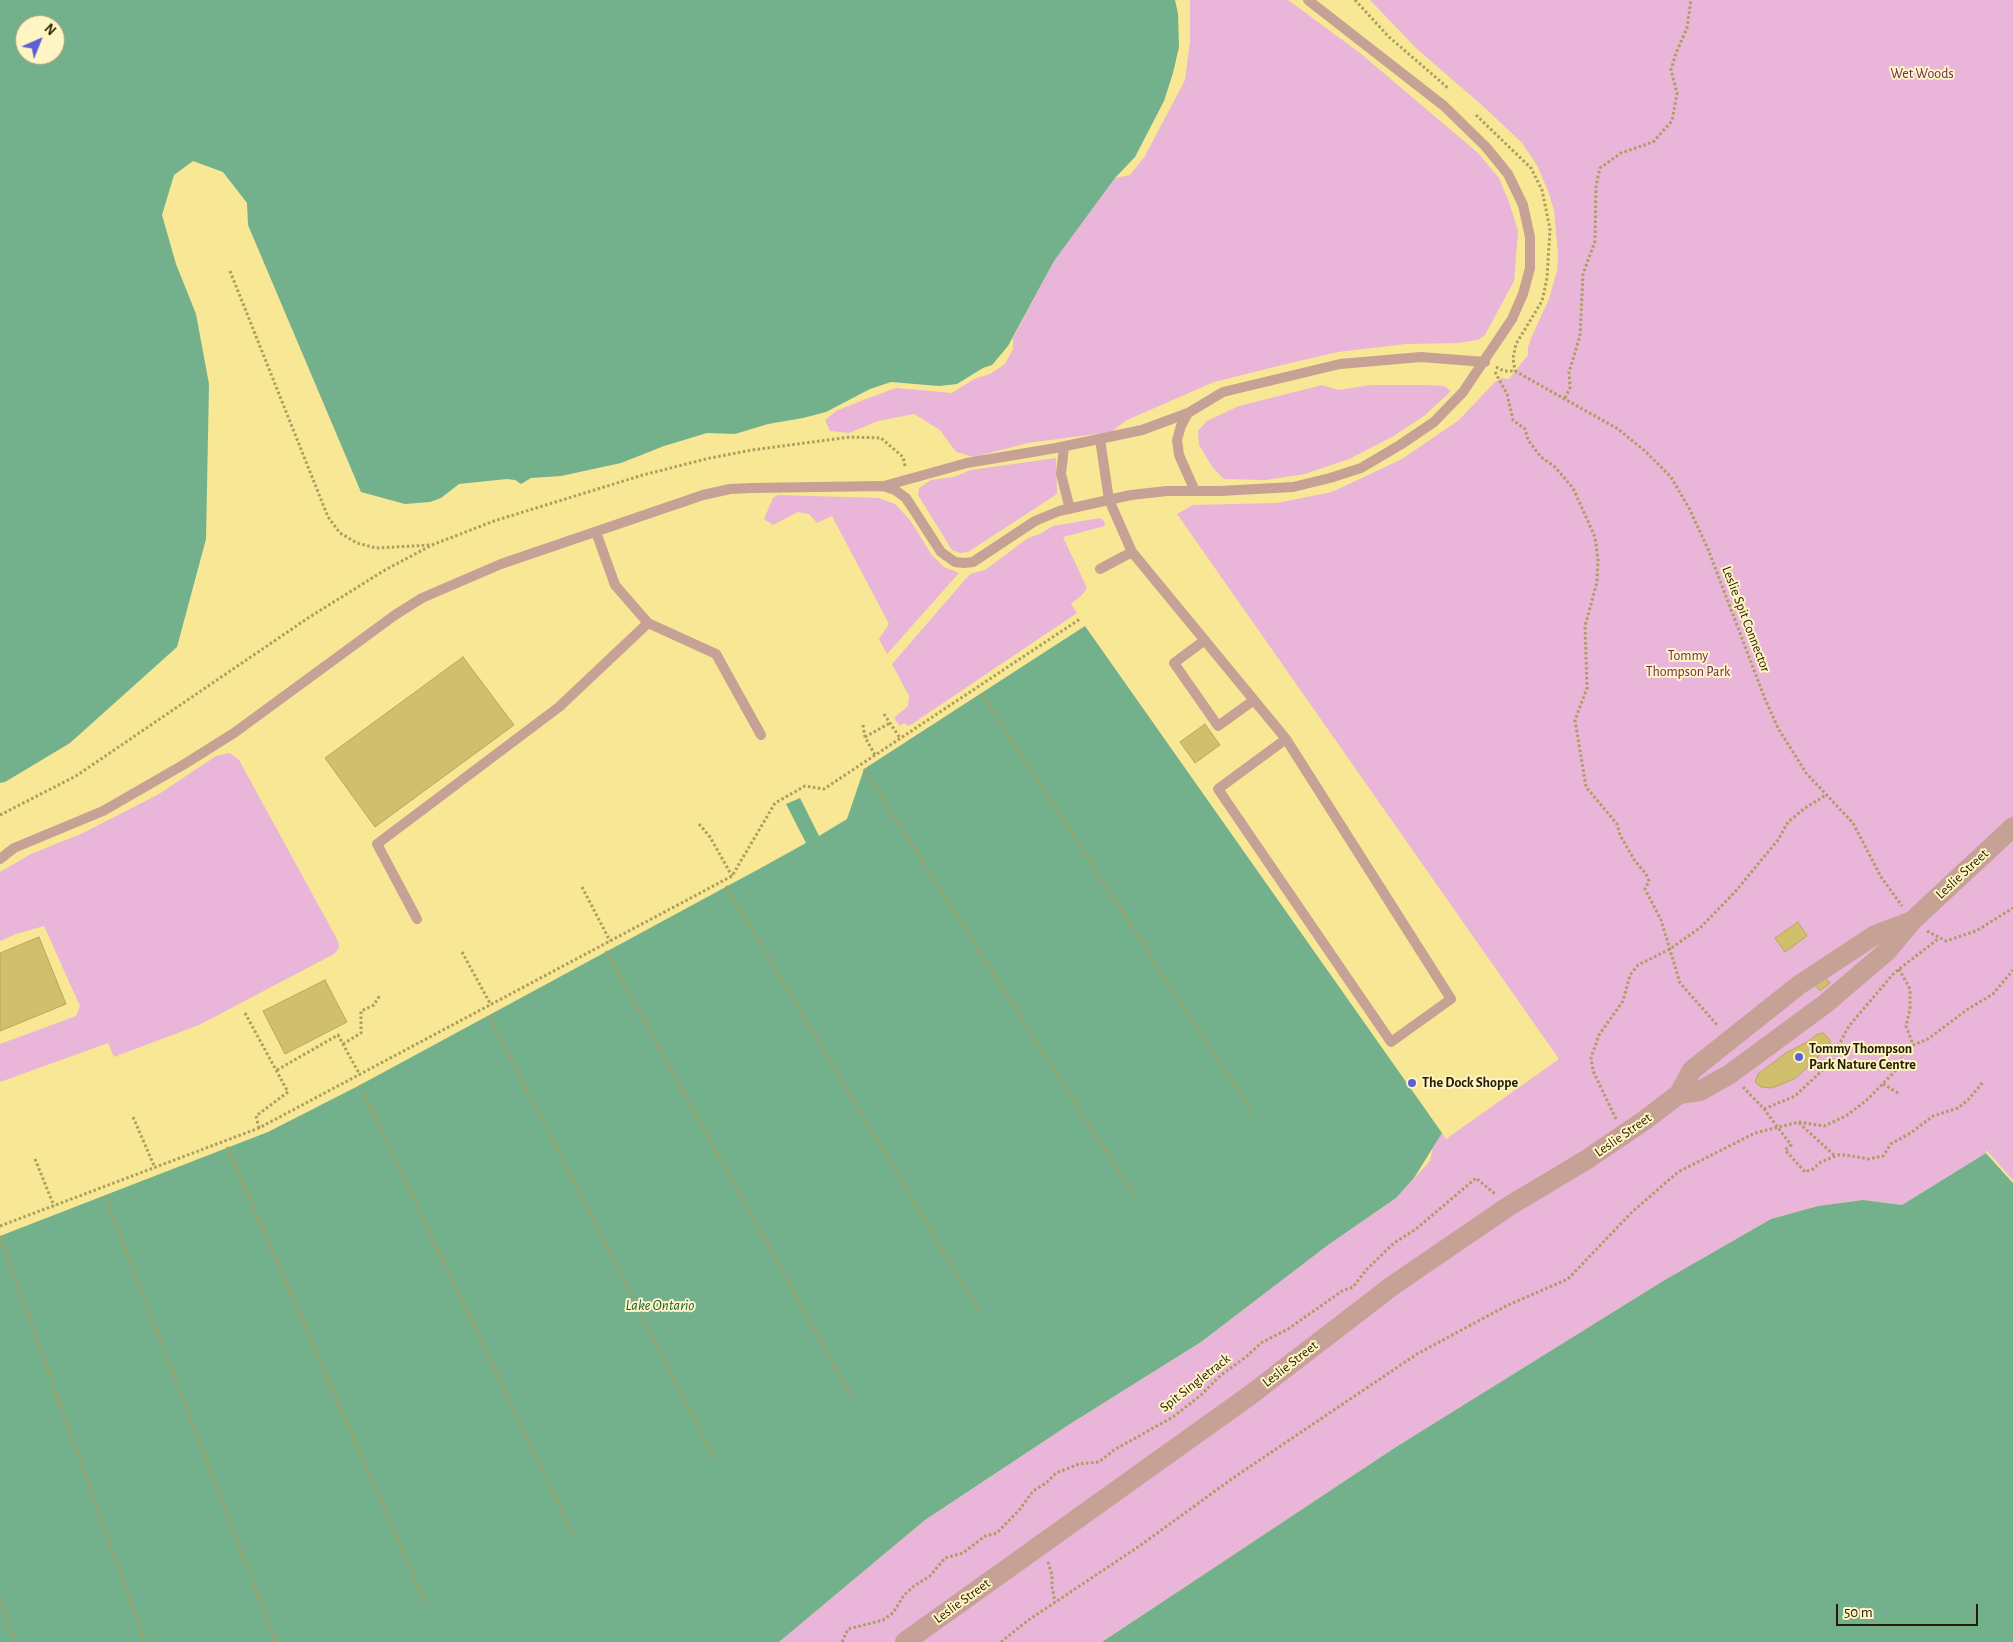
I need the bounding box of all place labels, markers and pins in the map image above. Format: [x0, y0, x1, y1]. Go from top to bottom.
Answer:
place label: Tommy Thompson Park Nature Centre [1809, 1041, 1916, 1074]
marker: Tommy Thompson Park Nature Centre [1793, 1051, 1805, 1063]
place label: The Dock Shoppe [1422, 1075, 1518, 1091]
marker: The Dock Shoppe [1406, 1077, 1418, 1089]

